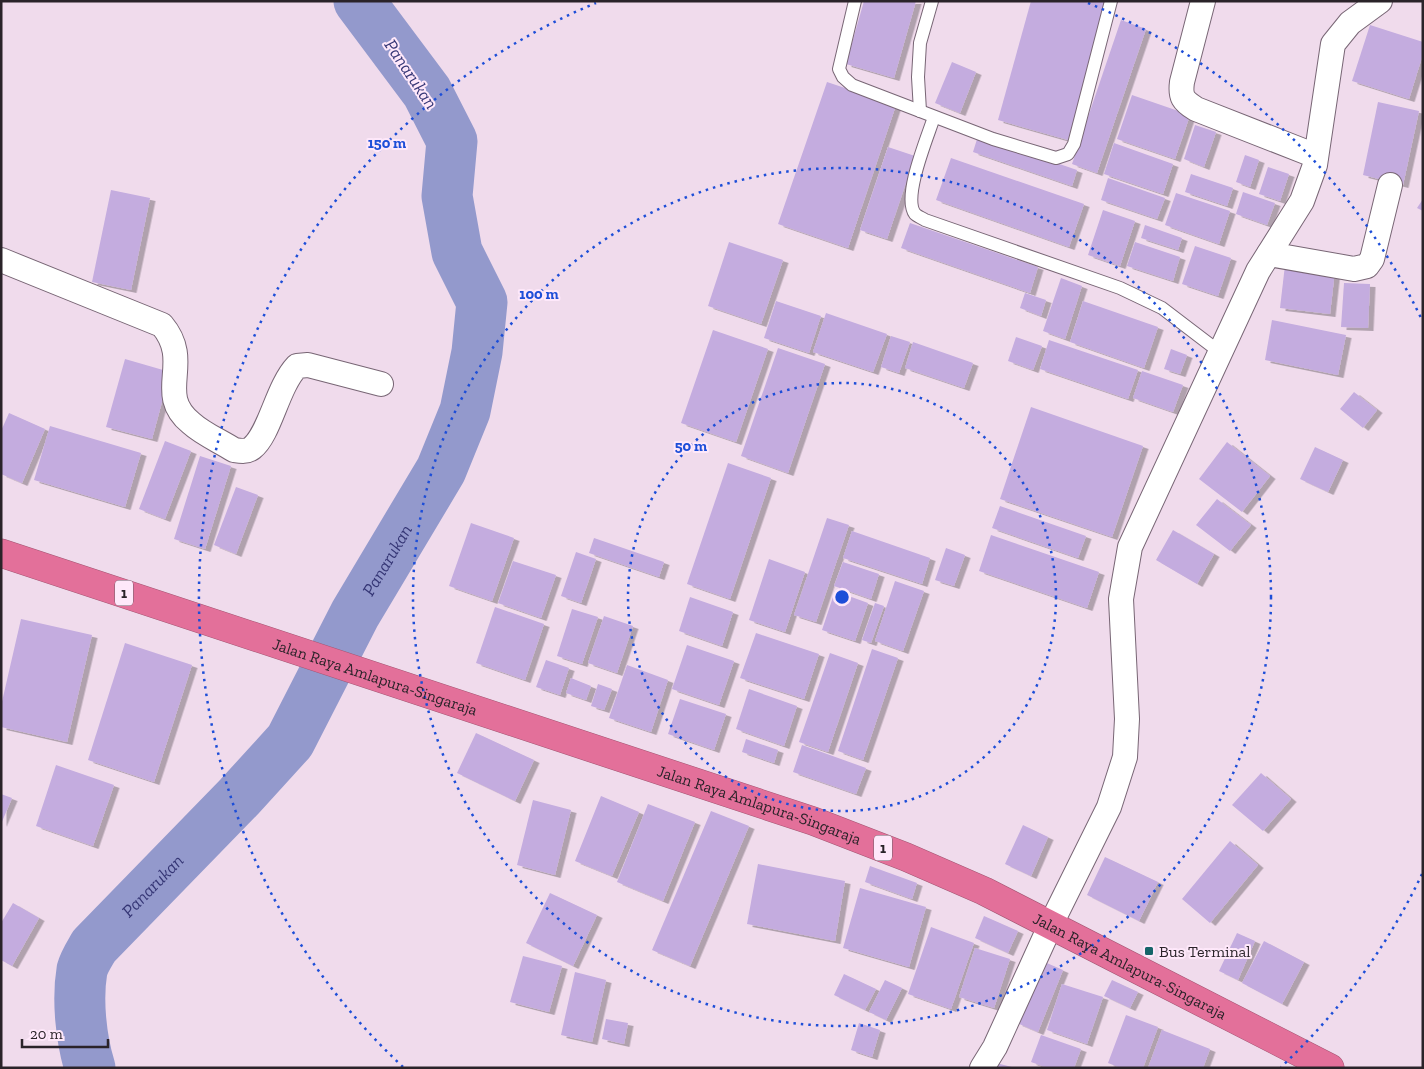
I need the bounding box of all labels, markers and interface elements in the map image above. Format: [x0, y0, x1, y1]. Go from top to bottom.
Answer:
water label: Panarukan [380, 35, 442, 113]
text: 150 m [368, 134, 406, 152]
text: 100 m [519, 285, 559, 303]
text: 50 m [675, 437, 707, 455]
water label: Panarukan [357, 520, 417, 600]
road number: 1 [115, 580, 133, 606]
centre of rings [833, 588, 851, 606]
street label: Jalan Raya Amlapura-Singaraja [270, 634, 480, 720]
street label: Jalan Raya Amlapura-Singaraja [655, 761, 864, 849]
road number: 1 [874, 836, 892, 860]
water label: Panarukan [117, 850, 188, 922]
street label: Jalan Raya Amlapura-Singaraja [1030, 909, 1230, 1024]
place label: Bus Terminal [1159, 942, 1251, 961]
marker: Bus Terminal [1143, 945, 1155, 957]
scale bar [22, 1016, 109, 1048]
text: 20 m [30, 1025, 63, 1043]

